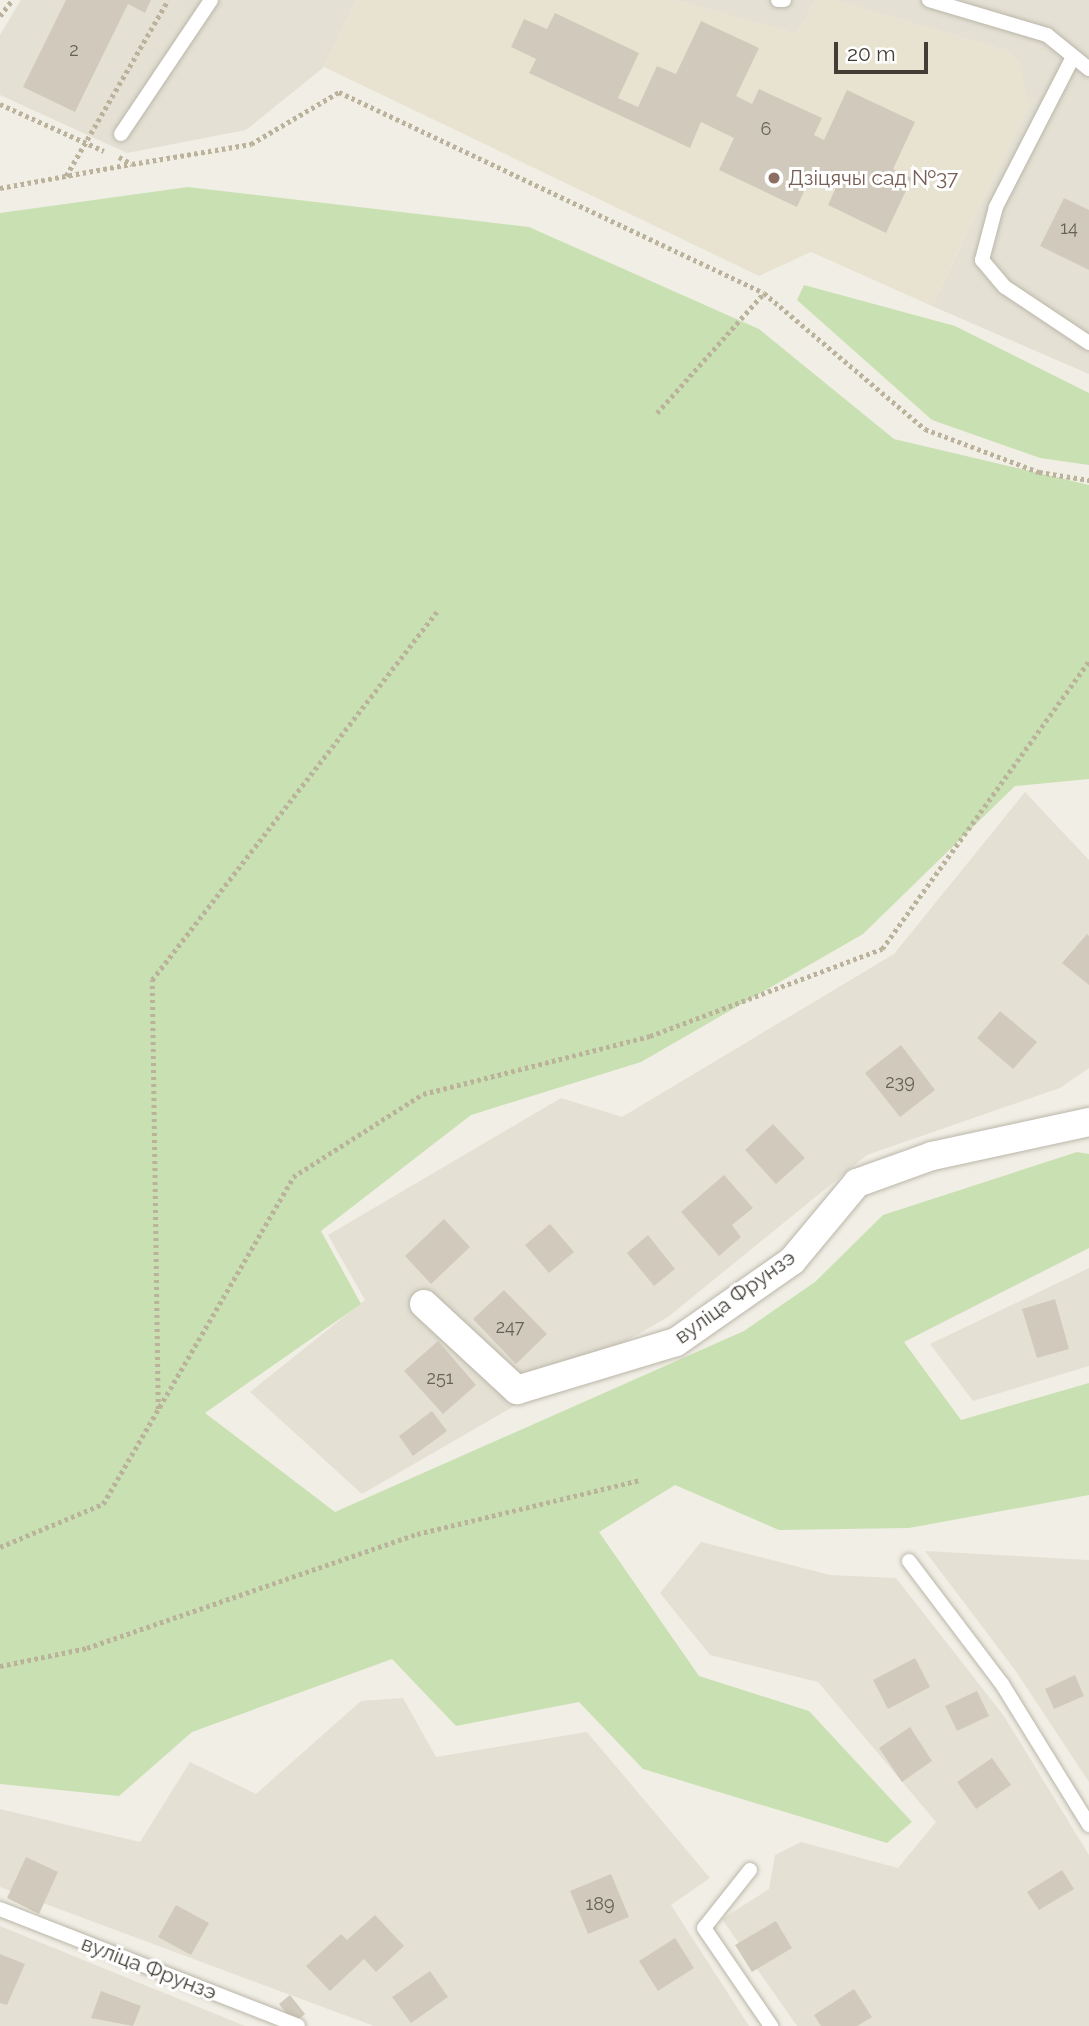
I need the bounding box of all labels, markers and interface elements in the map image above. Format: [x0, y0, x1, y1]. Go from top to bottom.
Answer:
scale bar [837, 28, 932, 72]
house number: 2 [69, 39, 79, 61]
text: 20 m [847, 41, 895, 66]
house number: 6 [761, 118, 771, 140]
place label: Дзіцячы сад №37 [788, 165, 958, 191]
marker: Дзіцячы сад №37 [766, 170, 782, 186]
house number: 14 [1060, 217, 1078, 239]
house number: 239 [885, 1071, 915, 1093]
street label: вуліца Фрунзэ [670, 1245, 800, 1349]
house number: 247 [496, 1316, 524, 1338]
house number: 251 [427, 1367, 453, 1389]
house number: 189 [586, 1893, 614, 1915]
street label: вуліца Фрунзэ [78, 1931, 220, 2005]

